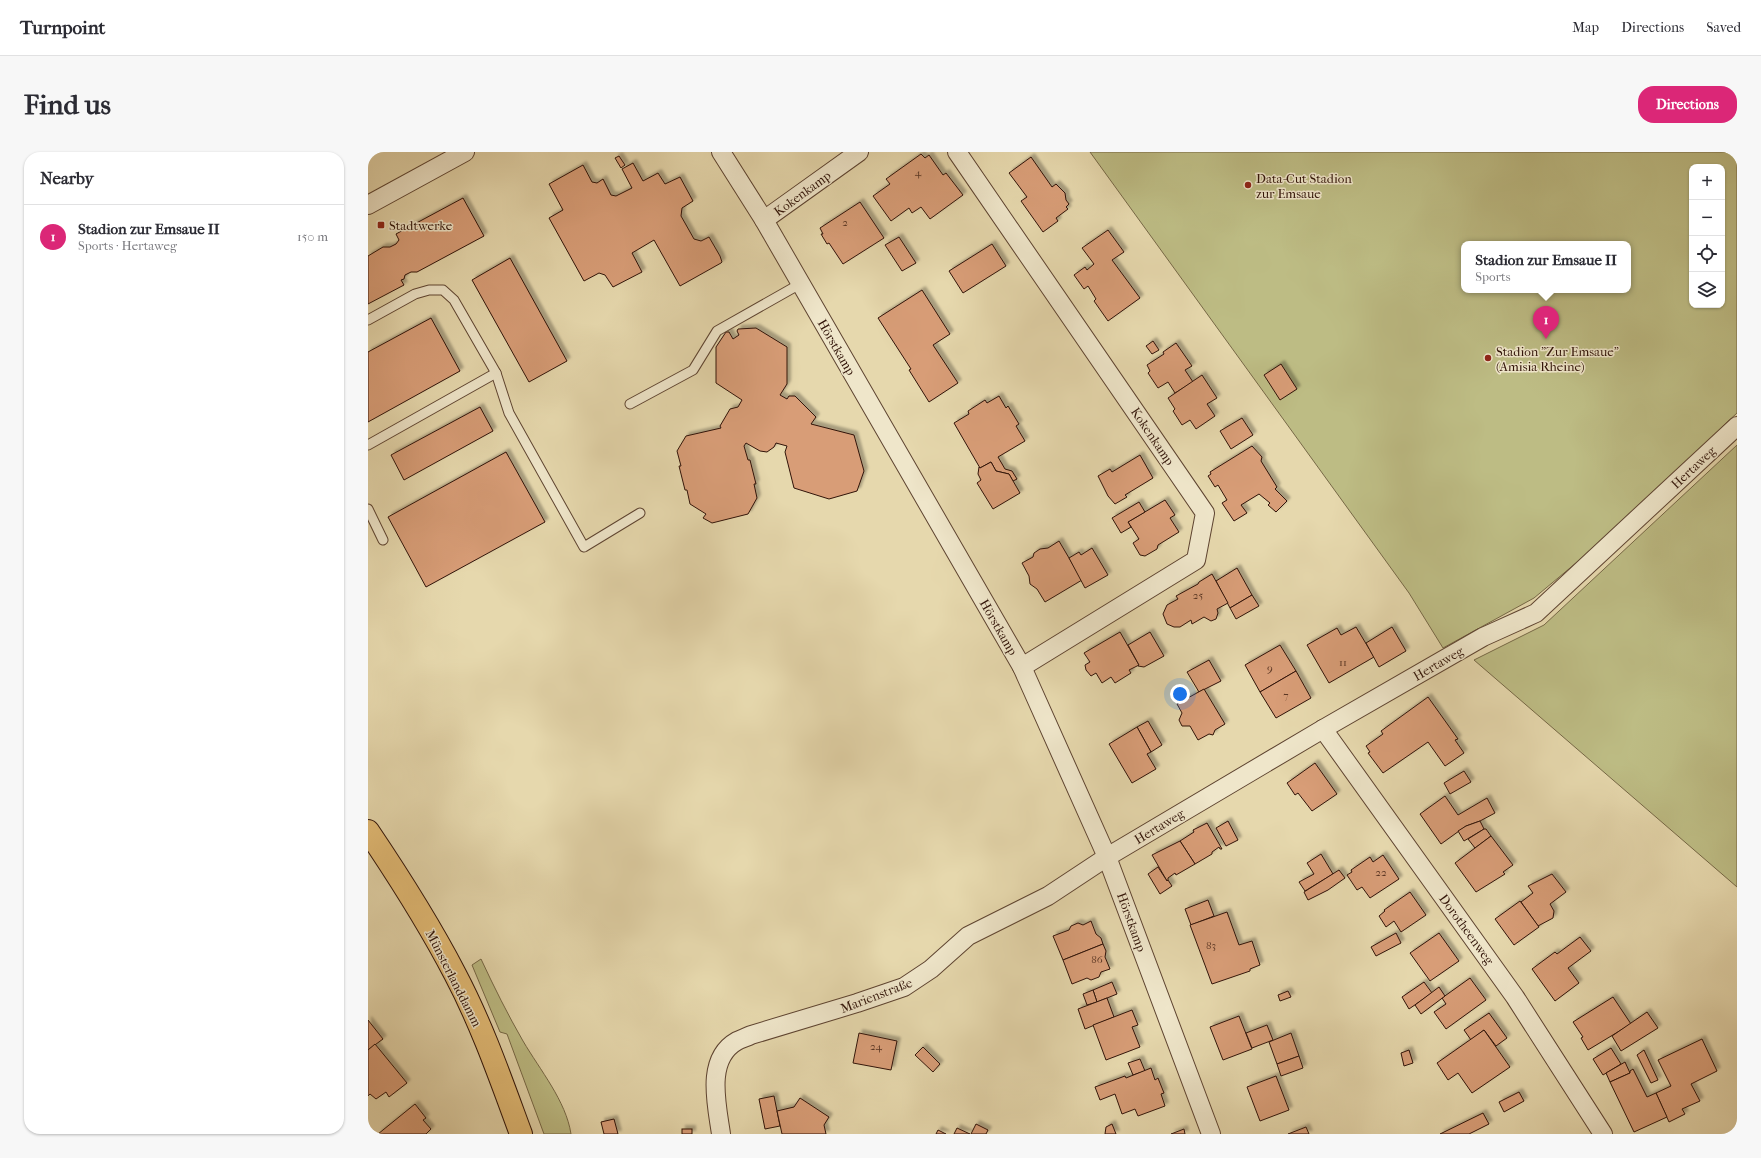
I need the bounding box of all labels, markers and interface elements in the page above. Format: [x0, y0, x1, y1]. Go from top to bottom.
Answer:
text: Turnpoint [20, 17, 105, 39]
text: Map [1572, 19, 1599, 36]
text: Directions [1621, 19, 1684, 36]
text: Saved [1706, 19, 1741, 36]
button: Directions [1638, 86, 1737, 123]
text: Find us [24, 88, 111, 121]
map controls [1689, 164, 1725, 308]
button: + [1689, 164, 1725, 200]
house number: 4 [915, 166, 922, 179]
text: Nearby [40, 168, 94, 188]
street label: Kokenkamp [771, 168, 834, 219]
place label: Data-Cut Stadion zur Emsaue [1256, 171, 1352, 201]
marker: Data-Cut Stadion zur Emsaue [1243, 180, 1253, 190]
button: − [1689, 200, 1725, 236]
house number: 2 [842, 216, 848, 229]
place label: Stadtwerke [389, 218, 453, 233]
text: Stadion zur Emsaue II [78, 220, 219, 238]
marker: Stadtwerke [376, 220, 386, 230]
text: 1 [51, 229, 55, 244]
text: 150 m [297, 229, 328, 244]
button: locate [1689, 236, 1725, 272]
text: Sports · Hertaweg [78, 238, 177, 253]
popup [1461, 241, 1631, 293]
text: Stadion zur Emsaue II [1475, 251, 1617, 269]
text: Sports [1475, 269, 1511, 284]
button: layers [1689, 272, 1725, 308]
pin: 1 [1533, 306, 1559, 339]
street label: Hörstkamp [815, 317, 859, 378]
place label: Stadion "Zur Emsaue" (Amisia Rheine) [1496, 344, 1619, 374]
marker: Stadion "Zur Emsaue" (Amisia Rheine) [1483, 353, 1493, 363]
street label: Kokenkamp [1128, 404, 1177, 468]
street label: Hertaweg [1668, 442, 1719, 492]
house number: 25 [1193, 589, 1203, 602]
street label: Hörstkamp [977, 597, 1021, 658]
street label: Hertaweg [1411, 643, 1467, 684]
house number: 11 [1339, 656, 1347, 669]
house number: 9 [1267, 662, 1273, 675]
your location [1170, 684, 1190, 704]
house number: 7 [1283, 689, 1289, 702]
street label: Hertaweg [1132, 805, 1188, 847]
house number: 22 [1375, 866, 1387, 879]
street label: Hörstkamp [1114, 890, 1149, 954]
street label: Dorotheenweg [1436, 891, 1498, 968]
street label: Münsterlanddamm [423, 927, 485, 1029]
house number: 83 [1206, 939, 1216, 952]
house number: 86 [1091, 953, 1103, 966]
street label: Marienstraße [838, 975, 915, 1016]
house number: 24 [870, 1040, 883, 1053]

